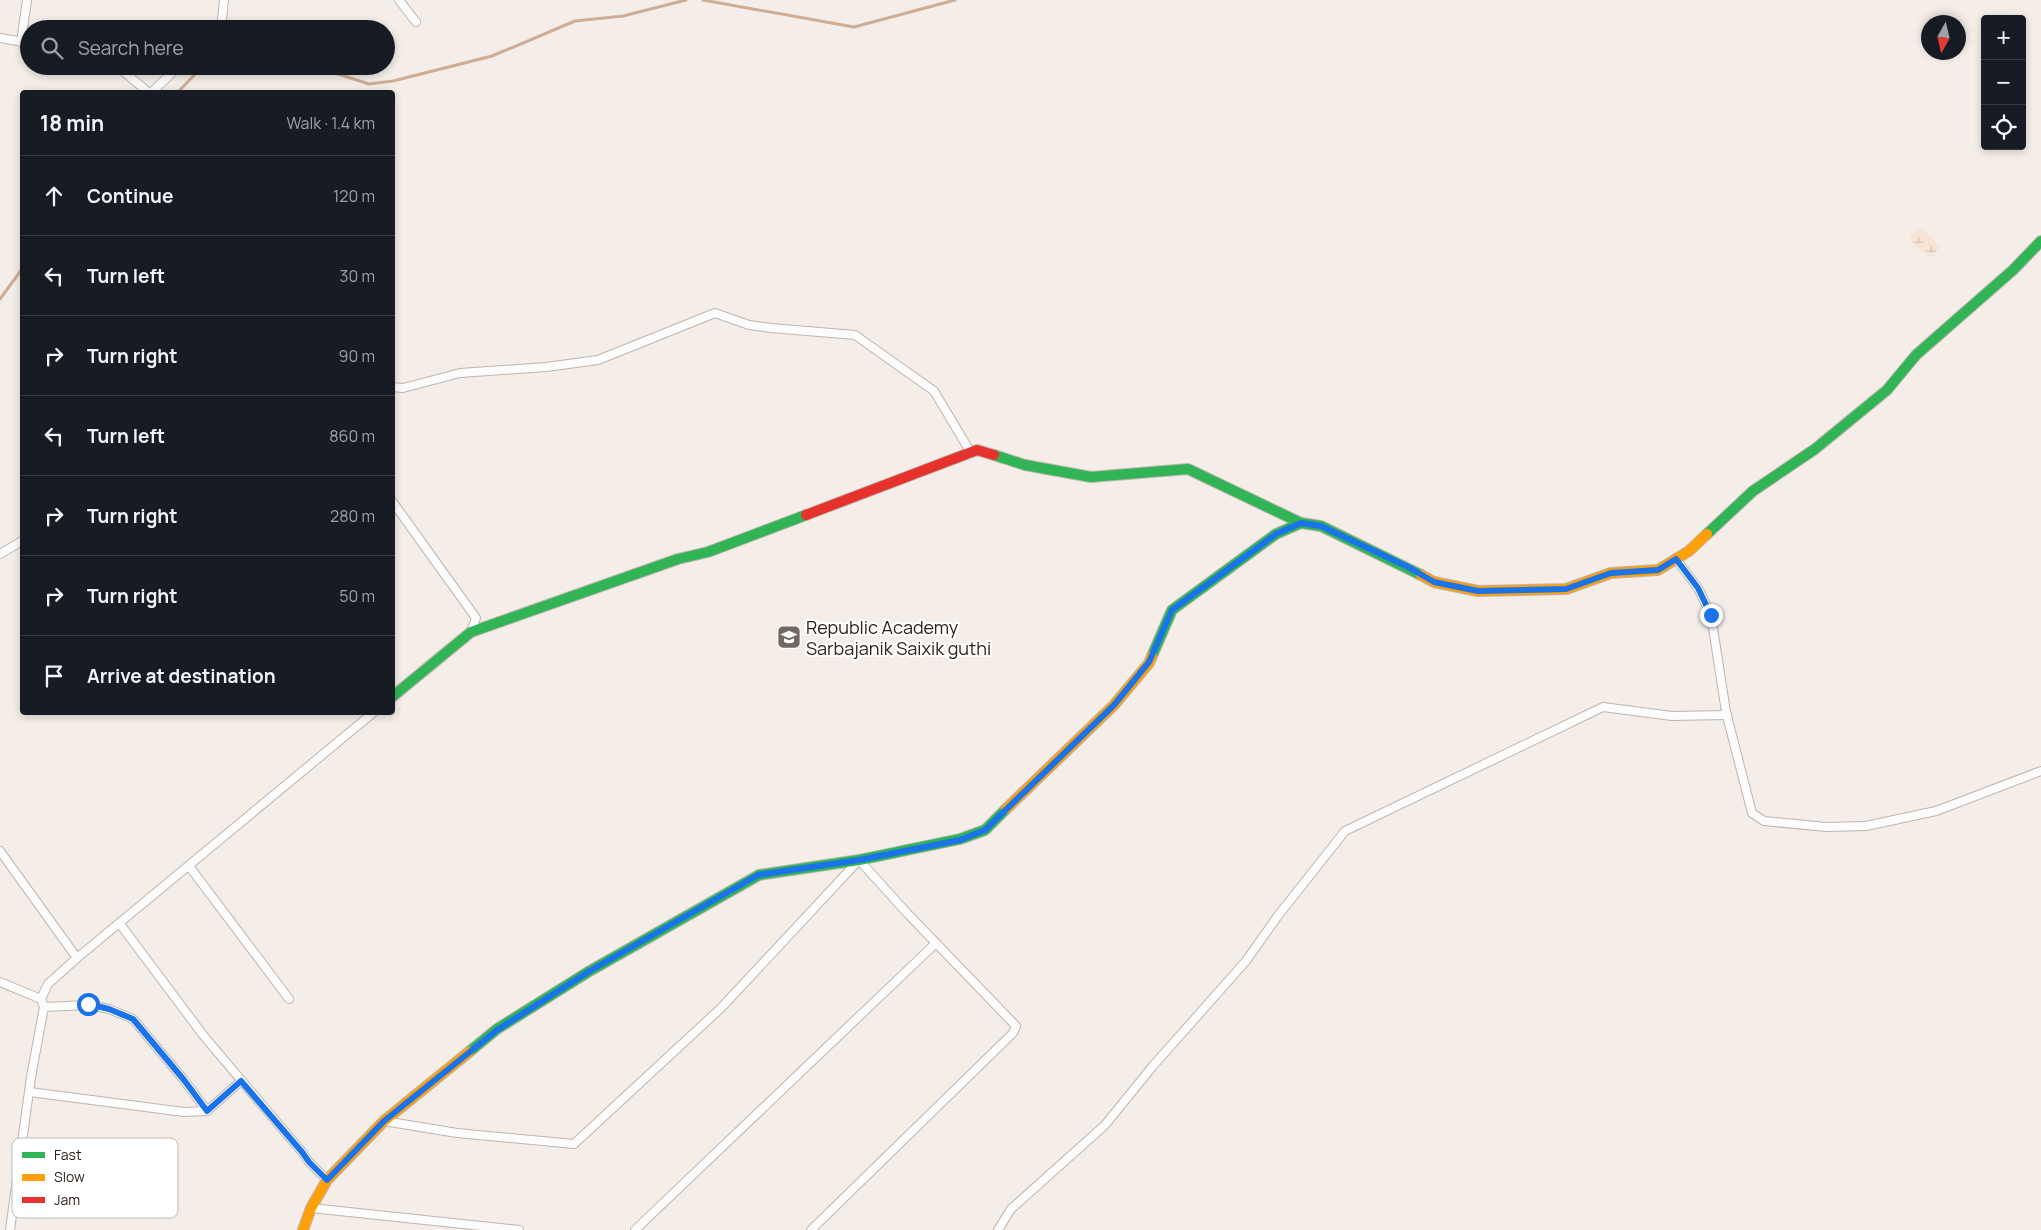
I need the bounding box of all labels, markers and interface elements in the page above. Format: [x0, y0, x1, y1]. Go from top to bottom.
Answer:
north arrow [1921, 15, 1966, 60]
map controls [1981, 15, 2026, 150]
button: + [1981, 15, 2026, 60]
search box [20, 20, 395, 75]
icon: search [38, 34, 66, 62]
text: Search here [78, 35, 184, 61]
button: − [1981, 60, 2026, 105]
button: locate [1981, 105, 2026, 150]
text: 18 min [40, 109, 104, 137]
text: Walk · 1.4 km [286, 112, 375, 134]
icon: ahead [40, 182, 68, 210]
text: Continue [87, 183, 173, 209]
text: 120 m [333, 185, 375, 207]
icon: left [40, 262, 68, 290]
text: Turn left [87, 263, 165, 289]
text: 30 m [340, 265, 375, 287]
icon: right [40, 342, 68, 370]
text: Turn right [87, 343, 177, 369]
text: 90 m [339, 345, 375, 367]
icon: left [40, 422, 68, 450]
text: Turn left [87, 423, 165, 449]
text: 860 m [329, 425, 375, 447]
icon: right [40, 502, 68, 530]
text: Turn right [87, 503, 177, 529]
text: 280 m [330, 505, 375, 527]
icon: right [40, 582, 68, 610]
text: Turn right [87, 583, 177, 609]
text: 50 m [339, 585, 375, 607]
route end [1700, 604, 1723, 627]
place label: Republic Academy Sarbajanik Saixik guthi [806, 615, 991, 660]
school or university icon: Republic Academy Sarbajanik Saixik guthi [776, 624, 802, 650]
icon: arrive [40, 662, 68, 690]
text: Arrive at destination [87, 663, 276, 689]
route start [77, 993, 100, 1016]
legend [12, 1138, 178, 1218]
text: Fast [54, 1145, 82, 1164]
text: Slow [54, 1167, 85, 1186]
text: Jam [54, 1190, 80, 1209]

